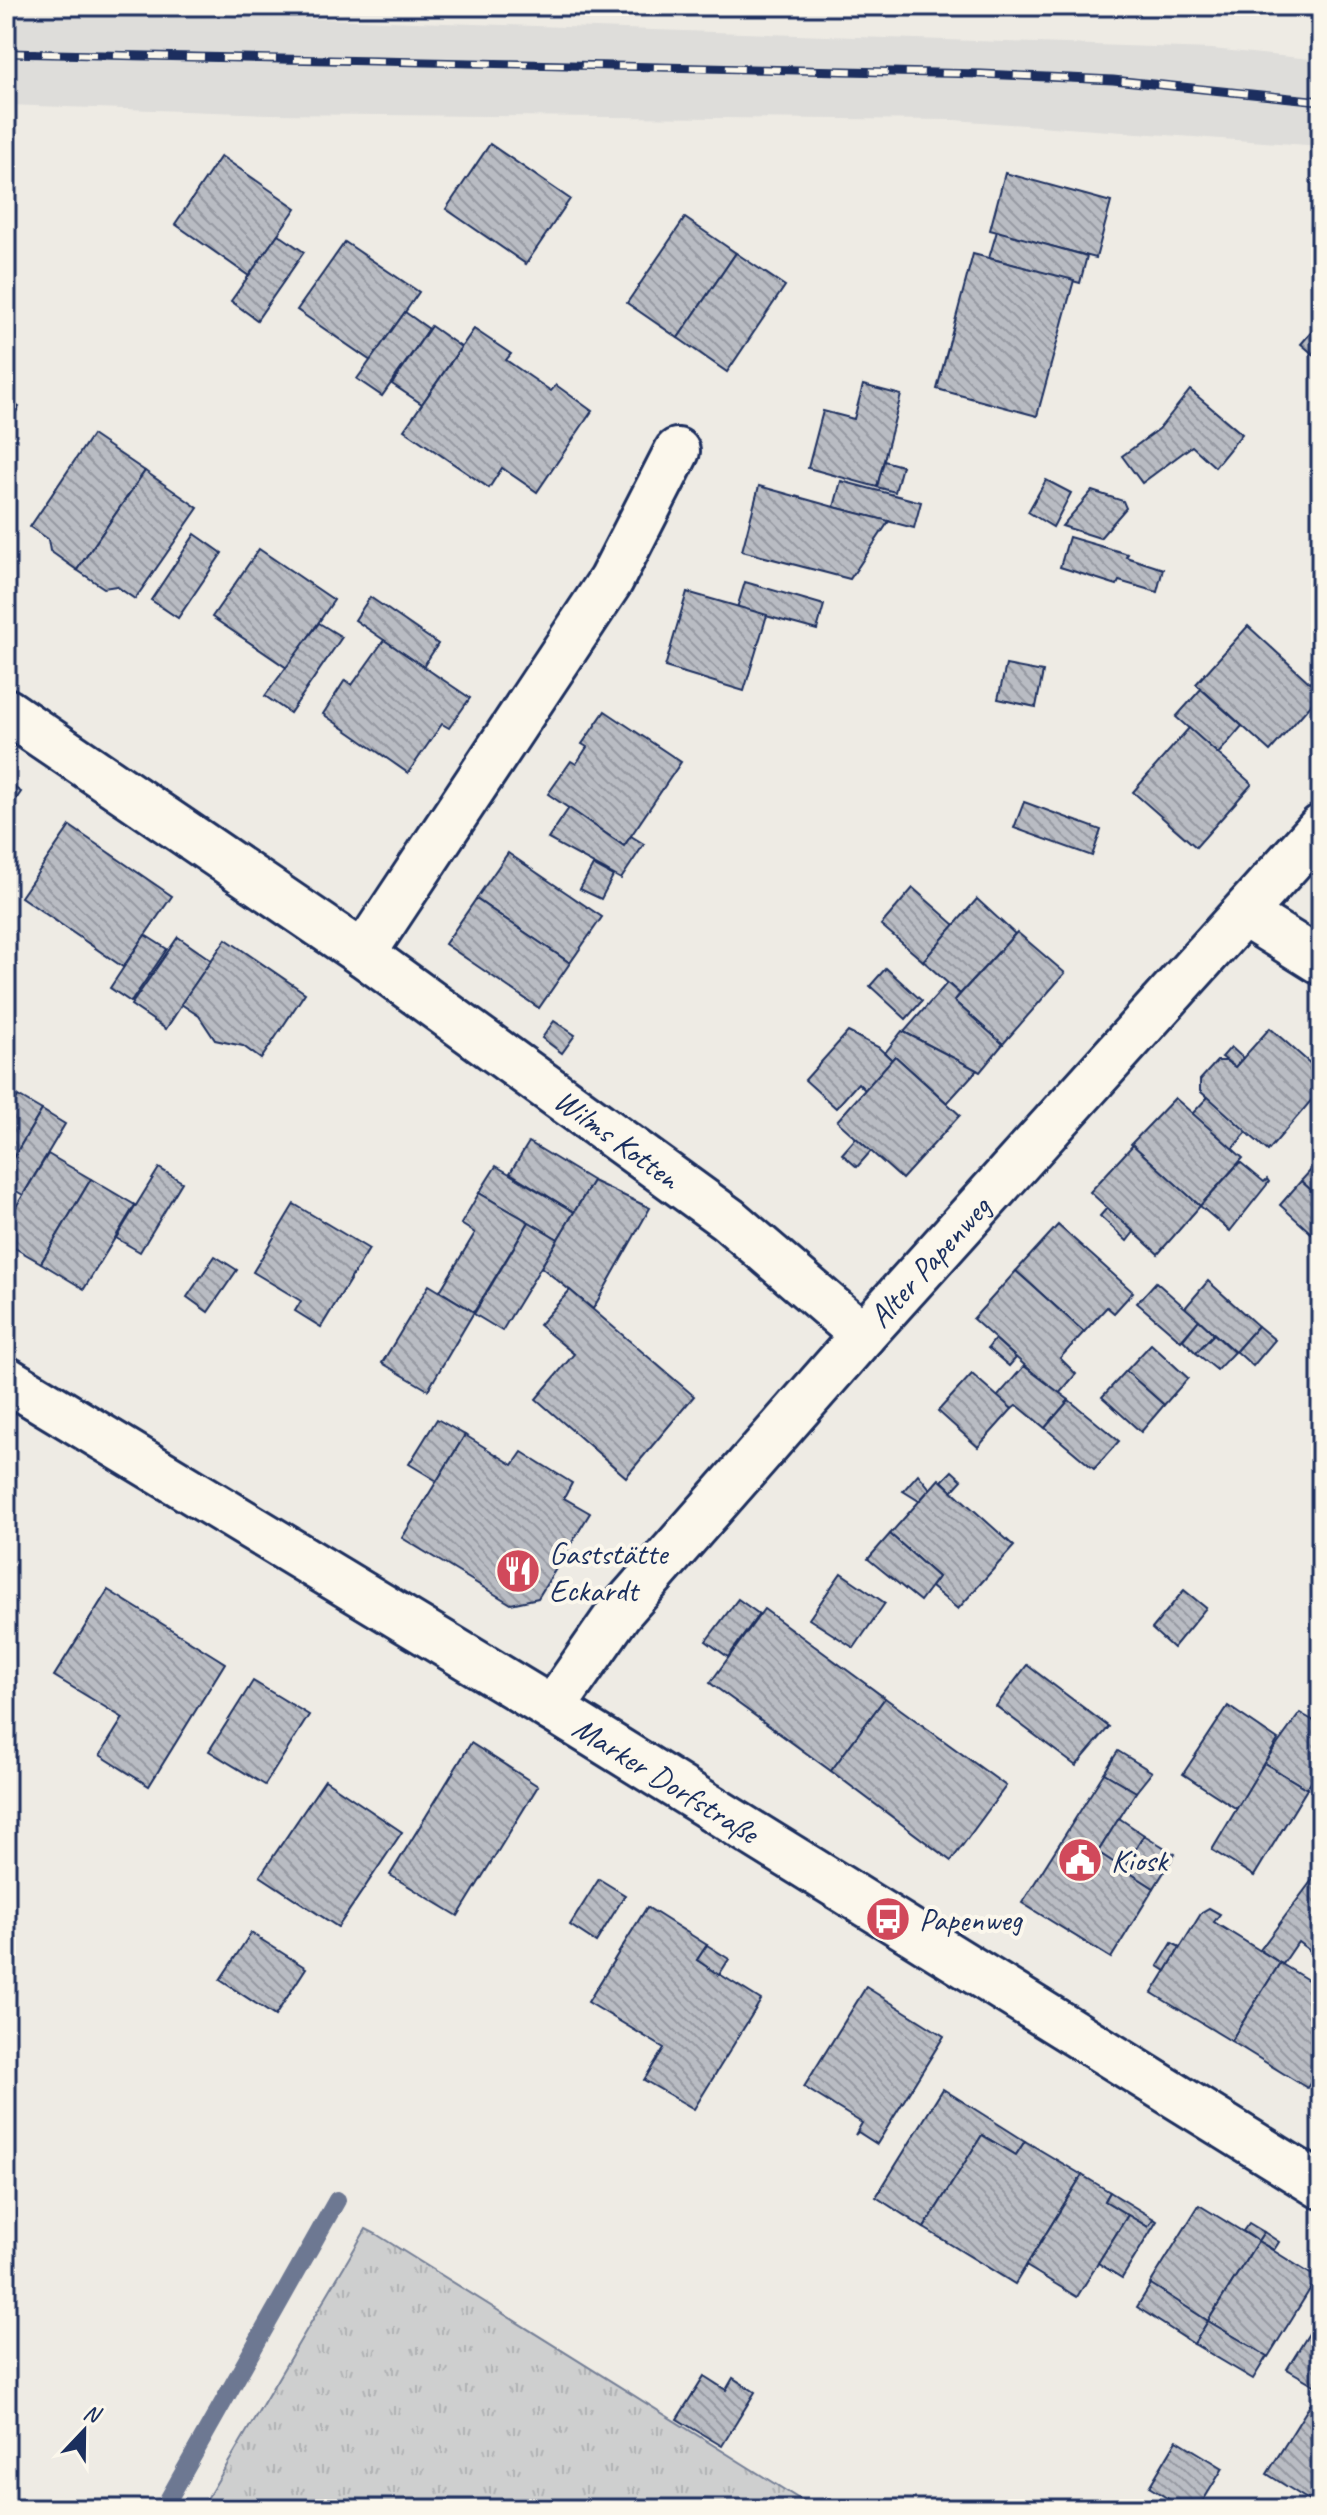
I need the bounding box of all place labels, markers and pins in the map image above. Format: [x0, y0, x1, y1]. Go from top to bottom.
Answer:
place label: Gaststätte Eckardt [549, 1533, 670, 1611]
restaurant icon: Gaststätte Eckardt [494, 1547, 542, 1595]
public building icon: Kiosk [1056, 1836, 1104, 1884]
place label: Kiosk [1111, 1840, 1169, 1881]
bus stop icon: Papenweg [864, 1895, 912, 1943]
place label: Papenweg [919, 1899, 1023, 1940]

